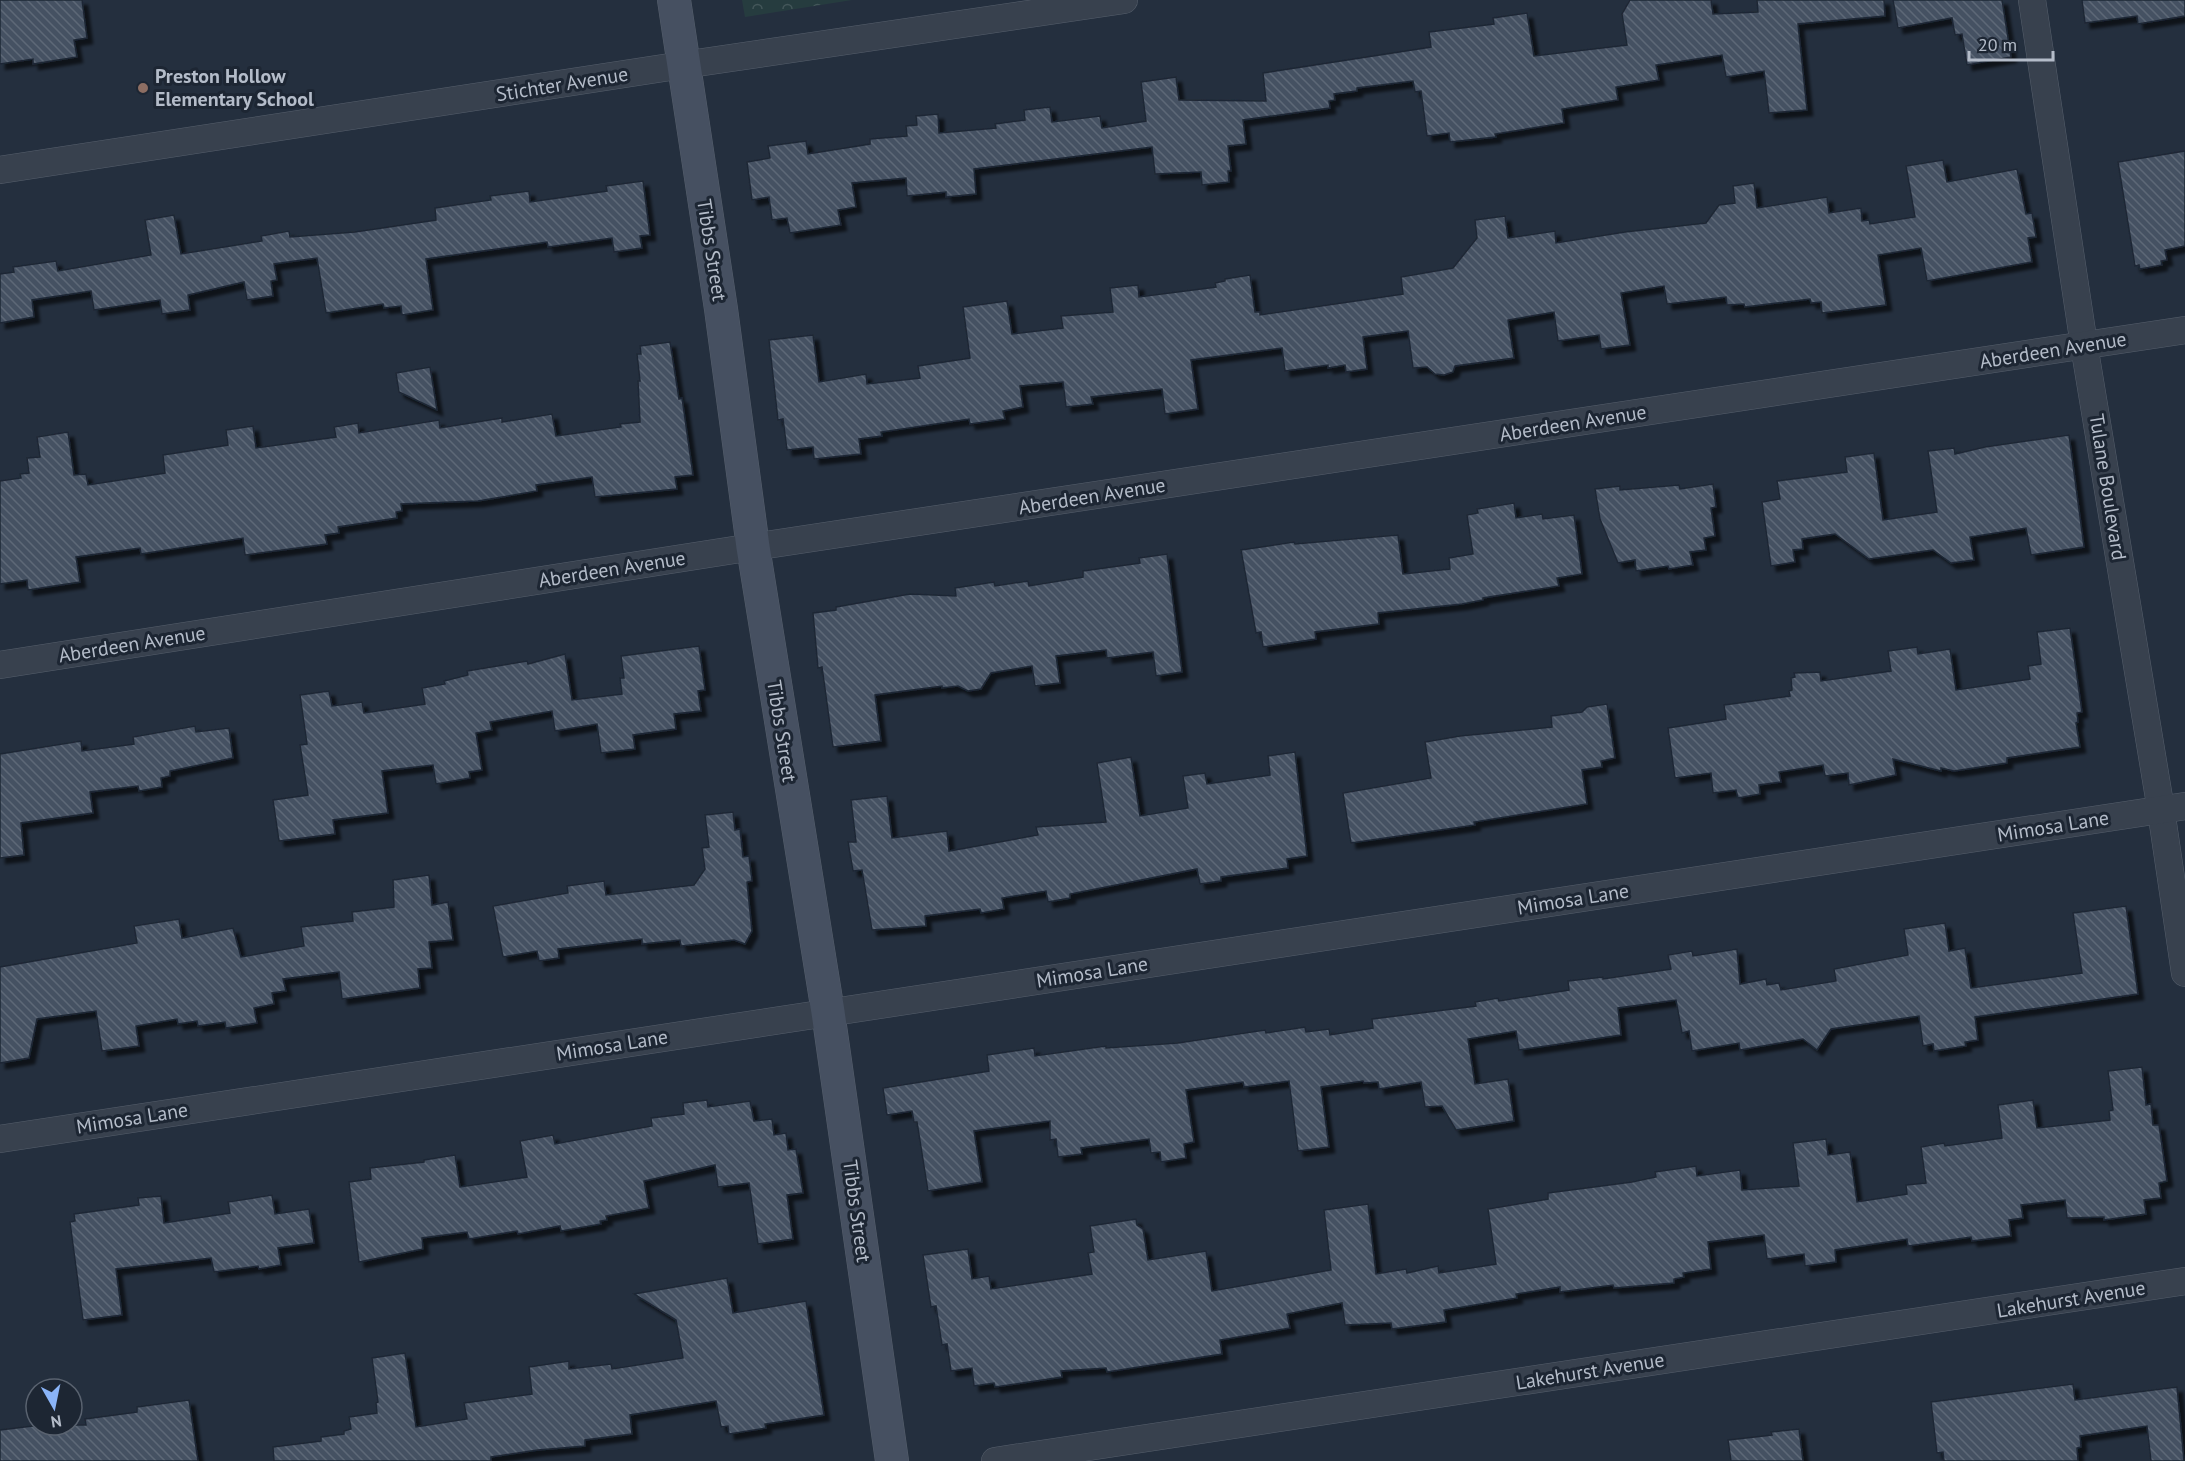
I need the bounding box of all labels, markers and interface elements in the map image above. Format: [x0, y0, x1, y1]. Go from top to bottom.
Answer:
scale bar [1969, 24, 2053, 62]
text: 20 m [1978, 33, 2017, 56]
street label: Stichter Avenue [494, 61, 630, 107]
place label: Preston Hollow Elementary School [155, 63, 314, 112]
marker: Preston Hollow Elementary School [136, 81, 150, 95]
street label: Tibbs Street [691, 197, 733, 303]
street label: Aberdeen Avenue [1978, 326, 2128, 374]
street label: Aberdeen Avenue [1498, 399, 1648, 447]
street label: Tulane Boulevard [2084, 412, 2132, 562]
street label: Aberdeen Avenue [1017, 472, 1167, 520]
street label: Aberdeen Avenue [537, 545, 687, 593]
street label: Aberdeen Avenue [57, 620, 207, 668]
street label: Tibbs Street [761, 678, 803, 784]
street label: Mimosa Lane [1995, 804, 2111, 848]
street label: Mimosa Lane [1515, 877, 1631, 921]
street label: Mimosa Lane [1034, 950, 1150, 994]
street label: Mimosa Lane [554, 1023, 670, 1067]
street label: Mimosa Lane [74, 1096, 190, 1140]
street label: Tibbs Street [837, 1158, 877, 1264]
street label: Lakehurst Avenue [1995, 1274, 2147, 1324]
street label: Lakehurst Avenue [1514, 1346, 1666, 1396]
north arrow [24, 1377, 84, 1437]
text: N [50, 1411, 63, 1433]

